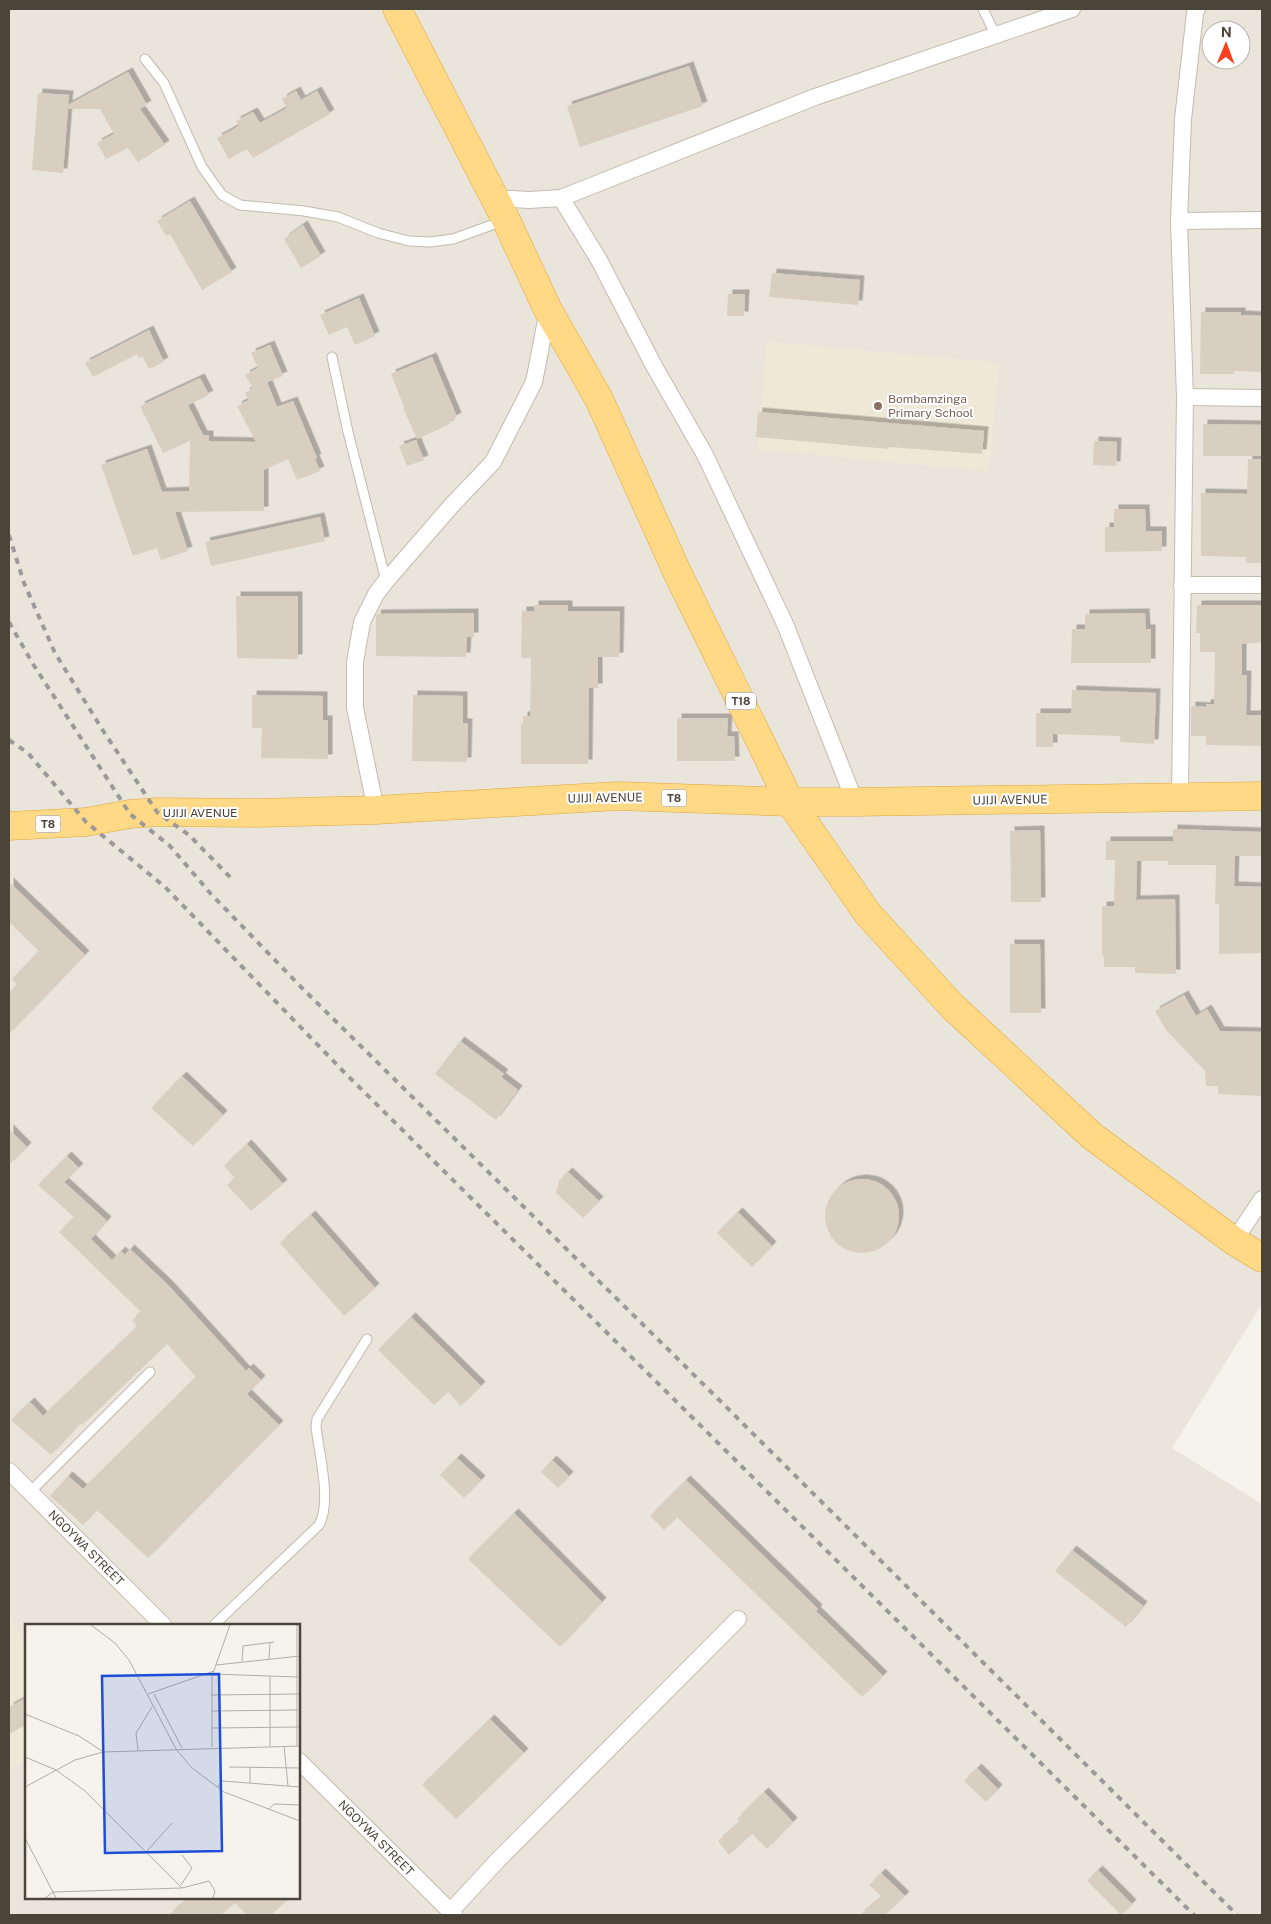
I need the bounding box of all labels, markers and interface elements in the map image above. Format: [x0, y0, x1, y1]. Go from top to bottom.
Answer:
north arrow [1201, 20, 1251, 70]
text: N [1221, 24, 1232, 40]
place label: Bombamzinga Primary School [888, 392, 973, 420]
marker: Bombamzinga Primary School [872, 400, 884, 412]
road number: T18 [726, 692, 756, 709]
street label: UJIJI AVENUE [567, 790, 643, 806]
road number: T8 [662, 790, 686, 806]
street label: UJIJI AVENUE [972, 792, 1048, 808]
street label: UJIJI AVENUE [162, 806, 238, 820]
road number: T8 [36, 816, 60, 832]
street label: NGOYWA STREET [45, 1507, 127, 1589]
inset map [25, 1624, 300, 1899]
street label: NGOYWA STREET [335, 1797, 417, 1879]

